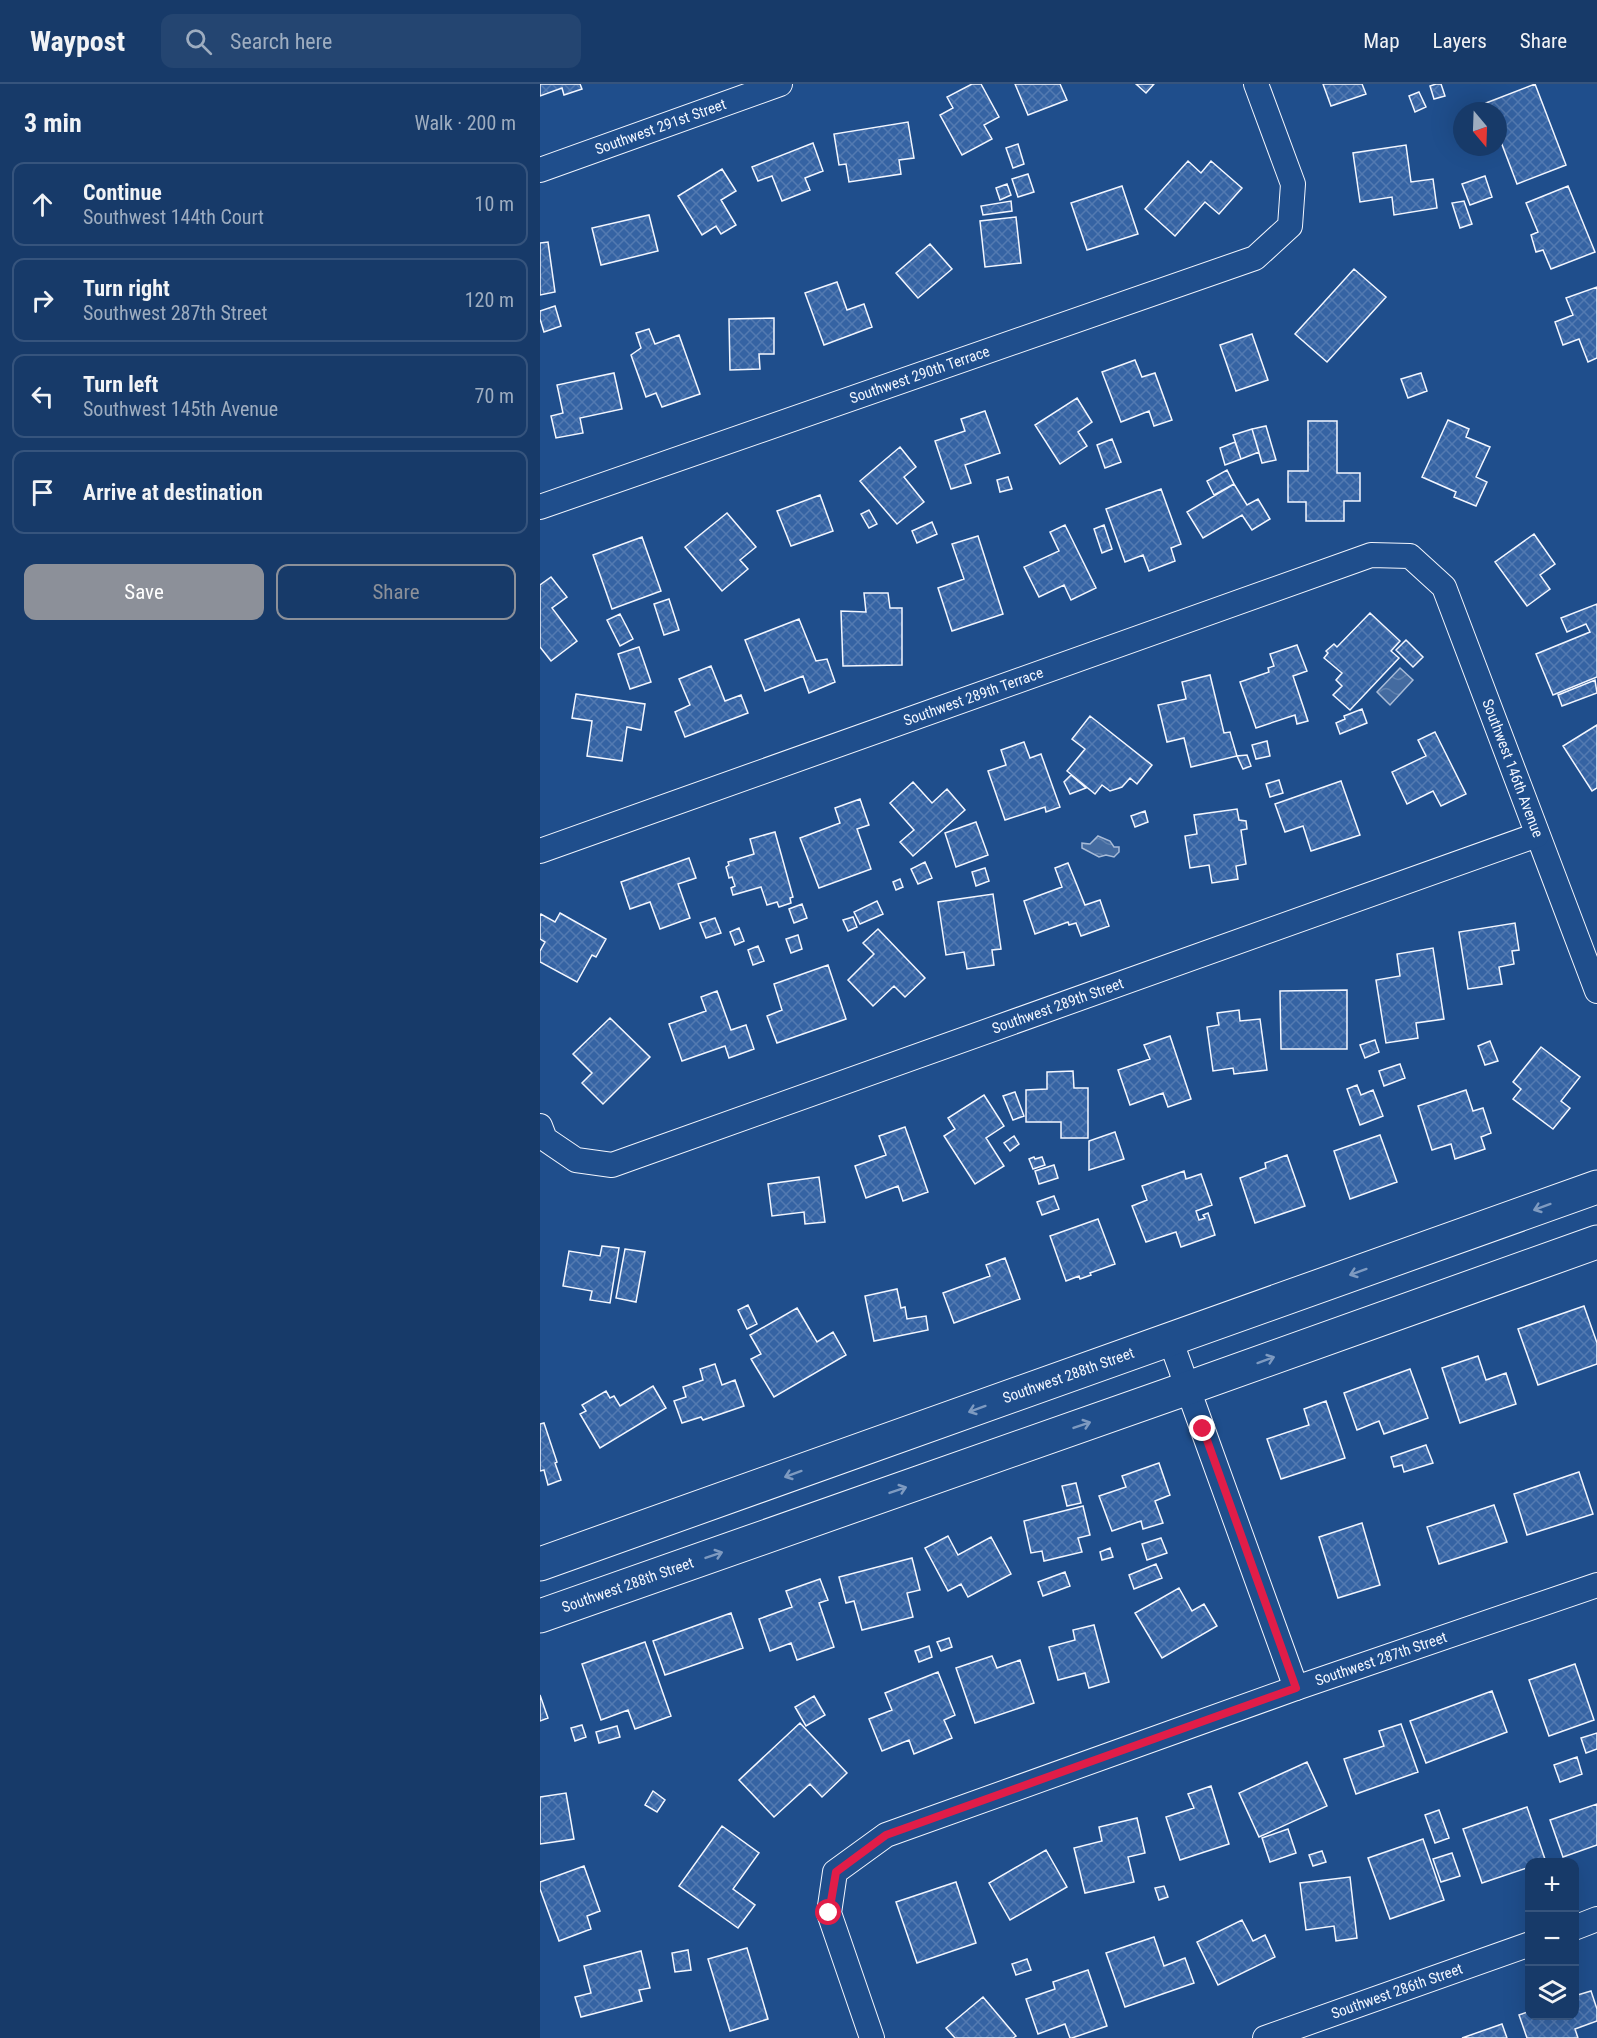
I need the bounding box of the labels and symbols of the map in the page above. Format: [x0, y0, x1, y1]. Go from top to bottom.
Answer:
street label: Southwest 291st Street [593, 95, 728, 159]
north arrow [1453, 102, 1507, 156]
street label: Southwest 290th Terrace [847, 342, 992, 407]
street label: Southwest 289th Terrace [901, 664, 1046, 730]
street label: Southwest 146th Avenue [1478, 697, 1547, 840]
street label: Southwest 289th Street [990, 974, 1126, 1038]
one-way arrow [1533, 1202, 1552, 1213]
one-way arrow [1349, 1268, 1368, 1279]
street label: Southwest 288th Street [1000, 1344, 1137, 1407]
one-way arrow [1256, 1354, 1275, 1365]
one-way arrow [968, 1404, 987, 1415]
route end [1189, 1415, 1215, 1441]
one-way arrow [1072, 1419, 1091, 1430]
one-way arrow [784, 1470, 803, 1481]
one-way arrow [888, 1484, 907, 1495]
one-way arrow [704, 1548, 723, 1559]
street label: Southwest 288th Street [559, 1554, 696, 1617]
street label: Southwest 287th Street [1313, 1628, 1449, 1690]
route start [815, 1899, 841, 1925]
street label: Southwest 286th Street [1329, 1960, 1465, 2023]

